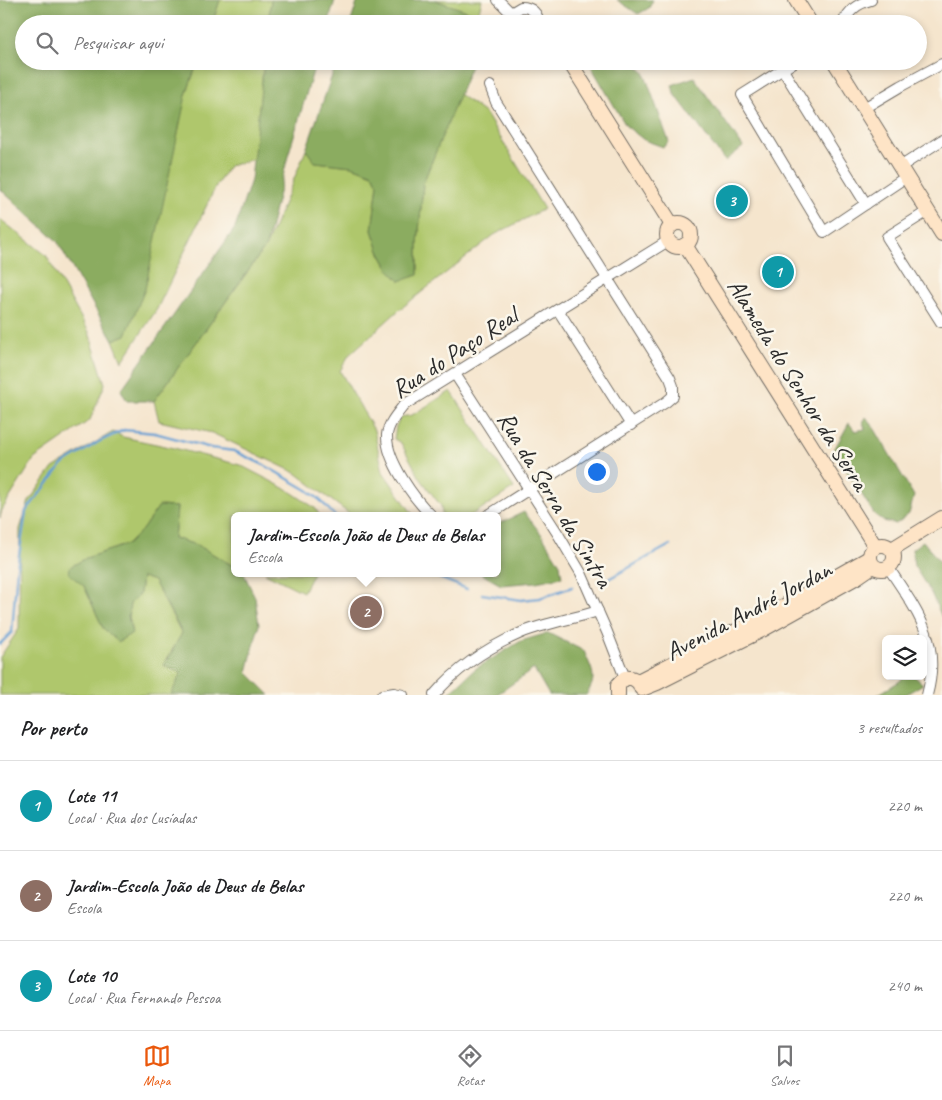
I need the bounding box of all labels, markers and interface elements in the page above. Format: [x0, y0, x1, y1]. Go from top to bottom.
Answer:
search box [15, 15, 927, 70]
icon: search [33, 29, 61, 57]
text: Pesquisar aqui [73, 31, 163, 55]
pin: 3 [716, 182, 748, 220]
pin: 1 [762, 253, 794, 291]
street label: Alameda do Senhor da Serra [720, 273, 878, 499]
street label: Rua do Paço Real [386, 298, 528, 405]
street label: Rua da Serra da Sintra [490, 406, 621, 595]
your location [584, 459, 610, 485]
popup [231, 512, 501, 577]
text: Jardim-Escola João de Deus de Belas [248, 523, 484, 547]
text: Escola [248, 547, 282, 567]
street label: Avenida André Jordan [660, 553, 839, 668]
pin: 2 [350, 593, 382, 631]
map controls [882, 635, 927, 680]
button: layers [882, 635, 927, 680]
text: Por perto [20, 715, 87, 741]
text: 3 resultados [857, 718, 922, 738]
text: Lote 11 [67, 784, 116, 808]
text: 1 [32, 796, 40, 816]
text: 220 m [888, 796, 922, 816]
text: Local · Rua dos Lusíadas [67, 808, 196, 828]
text: Jardim-Escola João de Deus de Belas [67, 874, 303, 898]
text: 2 [32, 886, 40, 906]
text: 220 m [888, 886, 922, 906]
text: Escola [67, 898, 101, 918]
text: Lote 10 [67, 964, 116, 988]
text: 3 [32, 976, 40, 996]
text: 240 m [888, 976, 922, 996]
text: Local · Rua Fernando Pessoa [67, 988, 221, 1008]
tab: Mapa [143, 1042, 171, 1089]
tab: Rotas [456, 1042, 484, 1089]
tab: Salvos [770, 1042, 799, 1089]

